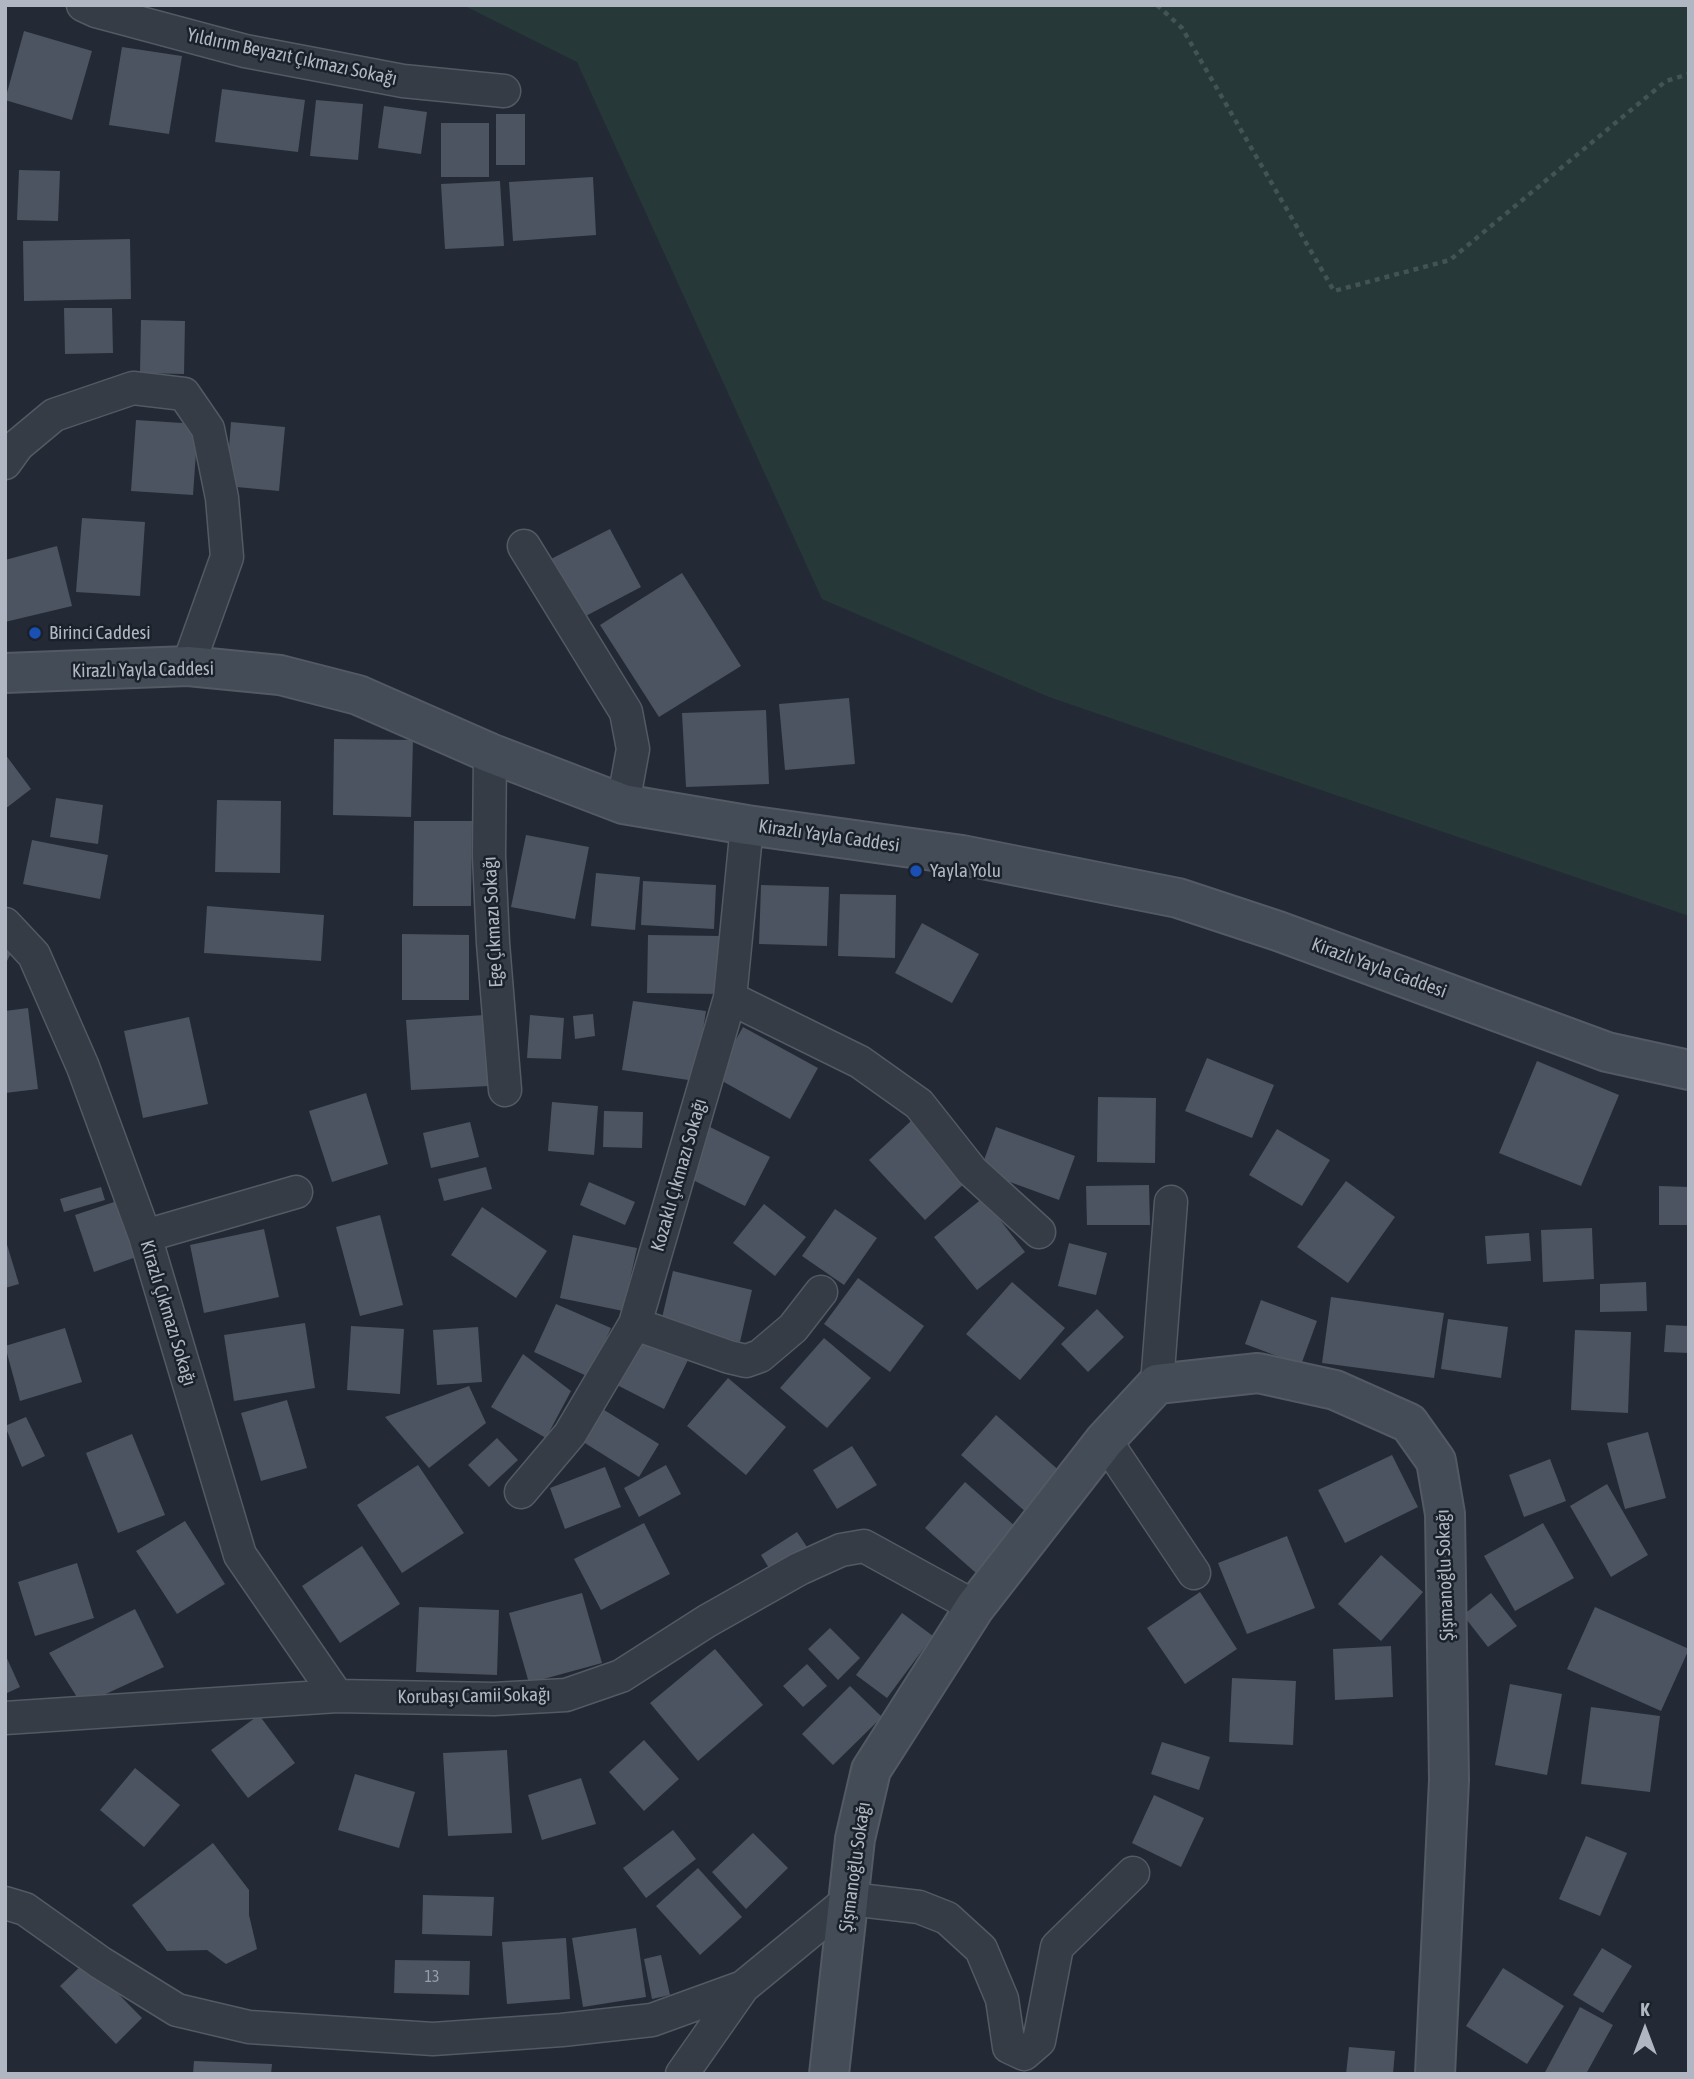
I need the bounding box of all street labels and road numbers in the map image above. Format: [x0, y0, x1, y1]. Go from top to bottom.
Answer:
street label: Yıldırım Beyazıt Çıkmazı Sokağı [185, 24, 399, 90]
street label: Kirazlı Yayla Caddesi [72, 657, 214, 683]
street label: Kirazlı Yayla Caddesi [757, 815, 901, 857]
street label: Ege Çıkmazı Sokağı [478, 856, 508, 988]
street label: Kirazlı Yayla Caddesi [1308, 933, 1450, 1003]
street label: Kozaklı Çıkmazı Sokağı [646, 1096, 712, 1254]
street label: Kirazlı Çıkmazı Sokağı [135, 1238, 201, 1388]
street label: Şişmanoğlu Sokağı [1431, 1509, 1459, 1641]
street label: Korubaşı Camii Sokağı [397, 1683, 551, 1709]
street label: Şişmanoğlu Sokağı [835, 1800, 875, 1934]

